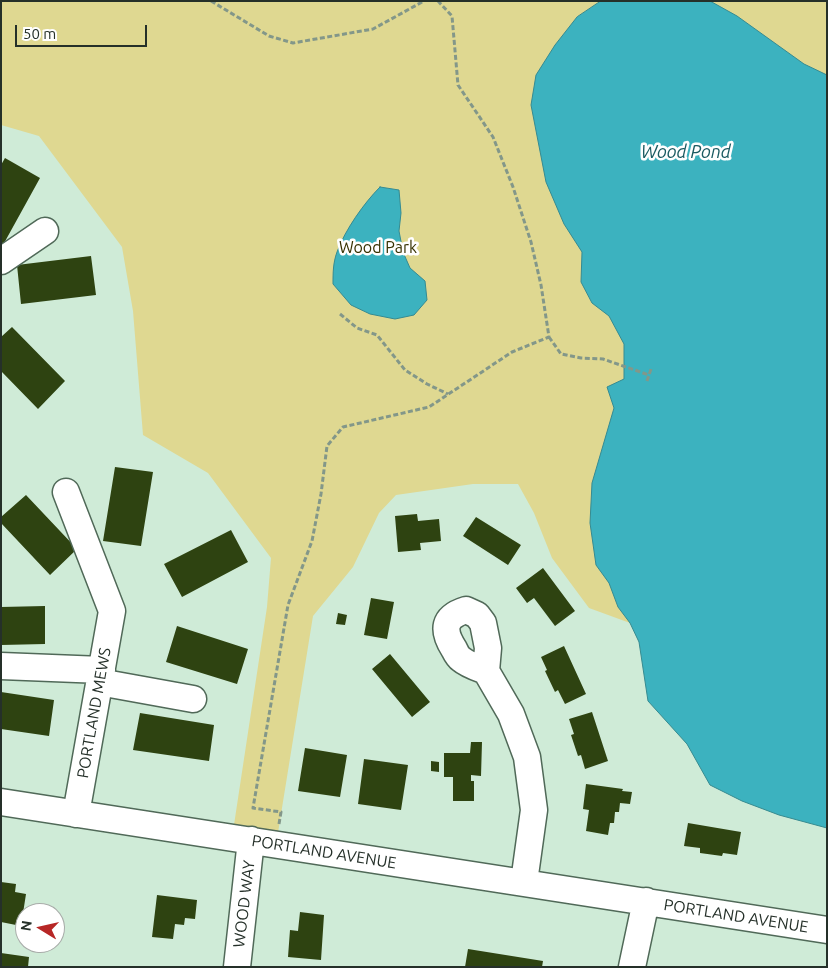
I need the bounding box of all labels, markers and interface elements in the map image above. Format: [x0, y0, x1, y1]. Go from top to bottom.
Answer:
scale bar [18, 15, 150, 47]
text: 50 m [23, 25, 56, 42]
water label: Wood Pond [641, 141, 731, 163]
park label: Wood Park [339, 238, 417, 258]
street label: PORTLAND MEWS [73, 646, 115, 780]
street label: PORTLAND AVENUE [250, 831, 398, 873]
street label: WOOD WAY [229, 859, 259, 949]
street label: PORTLAND AVENUE [662, 895, 810, 937]
north arrow [15, 903, 65, 953]
text: N [17, 919, 35, 932]

